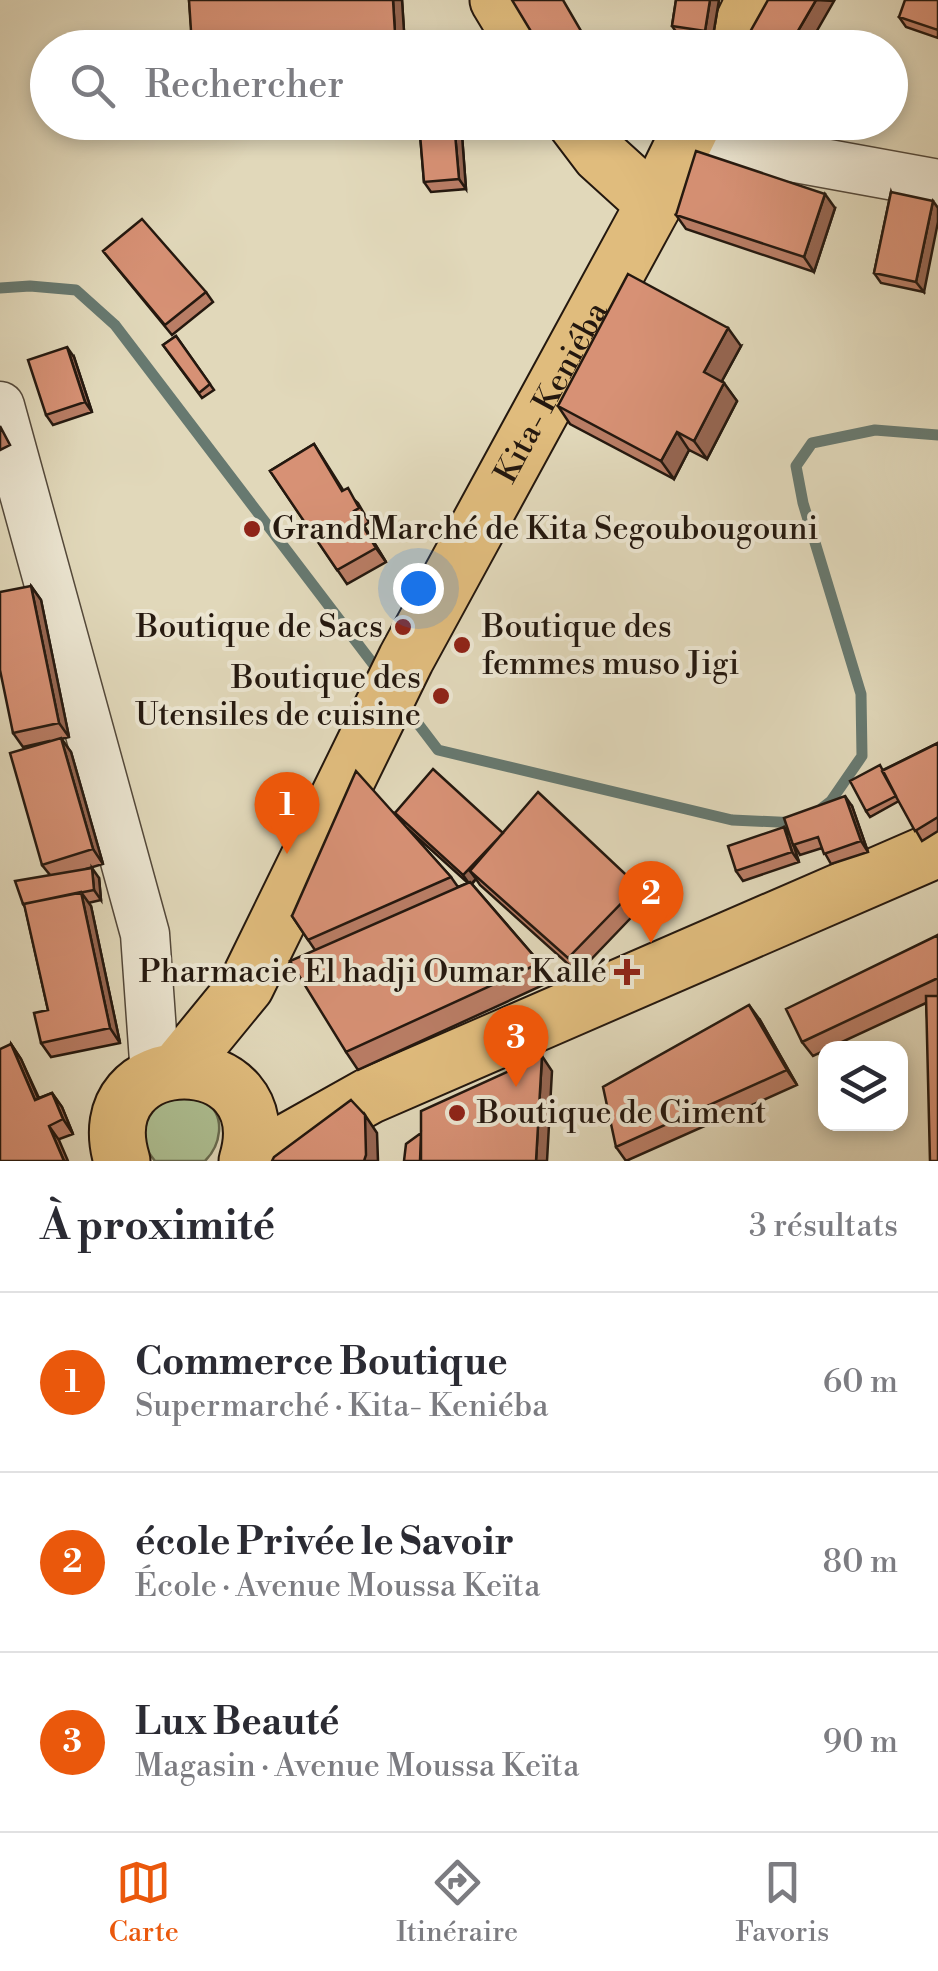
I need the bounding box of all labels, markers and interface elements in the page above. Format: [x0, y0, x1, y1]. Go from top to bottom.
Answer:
search box [30, 30, 908, 140]
icon: search [65, 58, 120, 113]
text: Rechercher [145, 62, 344, 109]
street label: Kita- Keniéba [486, 294, 617, 490]
place label: Grand Marché de Kita Segoubougouni [272, 509, 818, 549]
marker: Grand Marché de Kita Segoubougouni [241, 518, 263, 540]
your location [393, 563, 444, 614]
place label: Boutique de Sacs [135, 607, 383, 647]
place label: Boutique des femmes muso Jigi [481, 607, 739, 684]
marker: Boutique de Sacs [392, 616, 414, 638]
marker: Boutique des femmes muso Jigi [451, 634, 473, 656]
place label: Boutique des Utensiles de cuisine [135, 658, 421, 735]
marker: Boutique des Utensiles de cuisine [430, 685, 452, 707]
pin: 1 [254, 772, 320, 854]
pin: 2 [618, 860, 684, 943]
place label: Pharmacie El hadji Oumar Kallé [139, 952, 607, 992]
marker: Pharmacie El hadji Oumar Kallé [616, 961, 638, 983]
pin: 3 [484, 1004, 548, 1087]
map controls [818, 1041, 908, 1131]
button: layers [818, 1041, 908, 1131]
place label: Boutique de Ciment [476, 1093, 766, 1133]
marker: Boutique de Ciment [446, 1102, 468, 1124]
text: À proximité [40, 1200, 275, 1253]
text: 3 résultats [749, 1206, 898, 1246]
text: Commerce Boutique [135, 1339, 508, 1386]
text: 1 [65, 1362, 80, 1402]
text: 60 m [823, 1362, 898, 1402]
text: Supermarché · Kita- Keniéba [135, 1386, 548, 1426]
text: école Privée le Savoir [135, 1519, 514, 1566]
text: 2 [62, 1542, 83, 1582]
text: 80 m [823, 1542, 898, 1582]
text: École · Avenue Moussa Keïta [135, 1566, 540, 1606]
text: Lux Beauté [135, 1699, 339, 1746]
text: 3 [63, 1722, 82, 1762]
text: 90 m [823, 1722, 898, 1762]
text: Magasin · Avenue Moussa Keïta [135, 1746, 579, 1786]
tab: Carte [109, 1855, 179, 1950]
tab: Itinéraire [396, 1855, 518, 1950]
tab: Favoris [736, 1855, 829, 1950]

